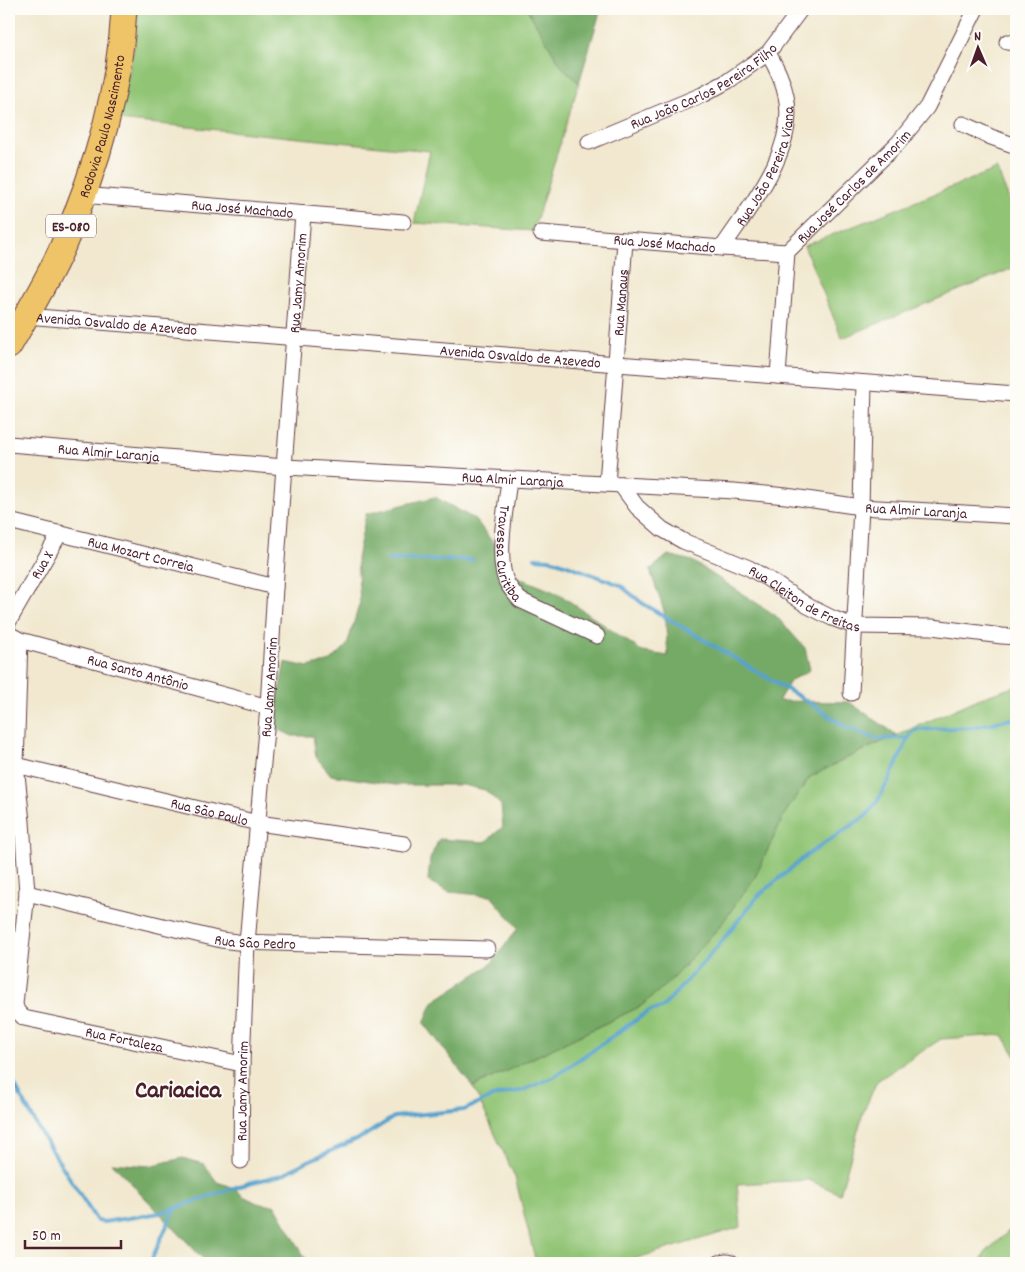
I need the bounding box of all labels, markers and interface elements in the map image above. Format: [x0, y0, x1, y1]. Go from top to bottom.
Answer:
north arrow [952, 22, 1002, 72]
text: N [974, 27, 982, 47]
street label: Rua João Carlos Pereira Filho [627, 39, 784, 137]
street label: Rodovia Paulo Nascimento [74, 53, 133, 201]
street label: Rua João Pereira Viana [731, 105, 801, 231]
street label: Rua José Carlos de Amorim [793, 126, 918, 249]
street label: Rua José Machado [190, 195, 294, 226]
road number: ES-080 [46, 215, 96, 238]
street label: Rua José Machado [613, 230, 717, 260]
street label: Rua Jamy Amorim [285, 232, 315, 334]
street label: Rua Manaus [609, 268, 636, 337]
street label: Avenida Osvaldo de Azevedo [35, 308, 198, 343]
street label: Avenida Osvaldo de Azevedo [439, 341, 602, 376]
street label: Rua Almir Laranja [57, 439, 161, 470]
street label: Rua Almir Laranja [461, 467, 565, 495]
street label: Rua Almir Laranja [865, 498, 969, 526]
street label: Travessa Curitiba [489, 504, 527, 608]
street label: Rua Mozart Correia [85, 532, 197, 580]
street label: Rua X [26, 547, 60, 584]
street label: Rua Cleiton de Freitas [744, 561, 860, 639]
street label: Rua Jamy Amorim [256, 636, 285, 738]
street label: Rua Santo Antônio [84, 650, 191, 698]
street label: Rua São Paulo [168, 793, 250, 833]
street label: Rua São Pedro [212, 930, 296, 957]
street label: Rua Fortaleza [83, 1022, 166, 1060]
street label: Rua Jamy Amorim [232, 1040, 256, 1141]
district label: Cariacica [135, 1074, 222, 1110]
scale bar [25, 1217, 121, 1249]
text: 50 m [32, 1226, 61, 1248]

